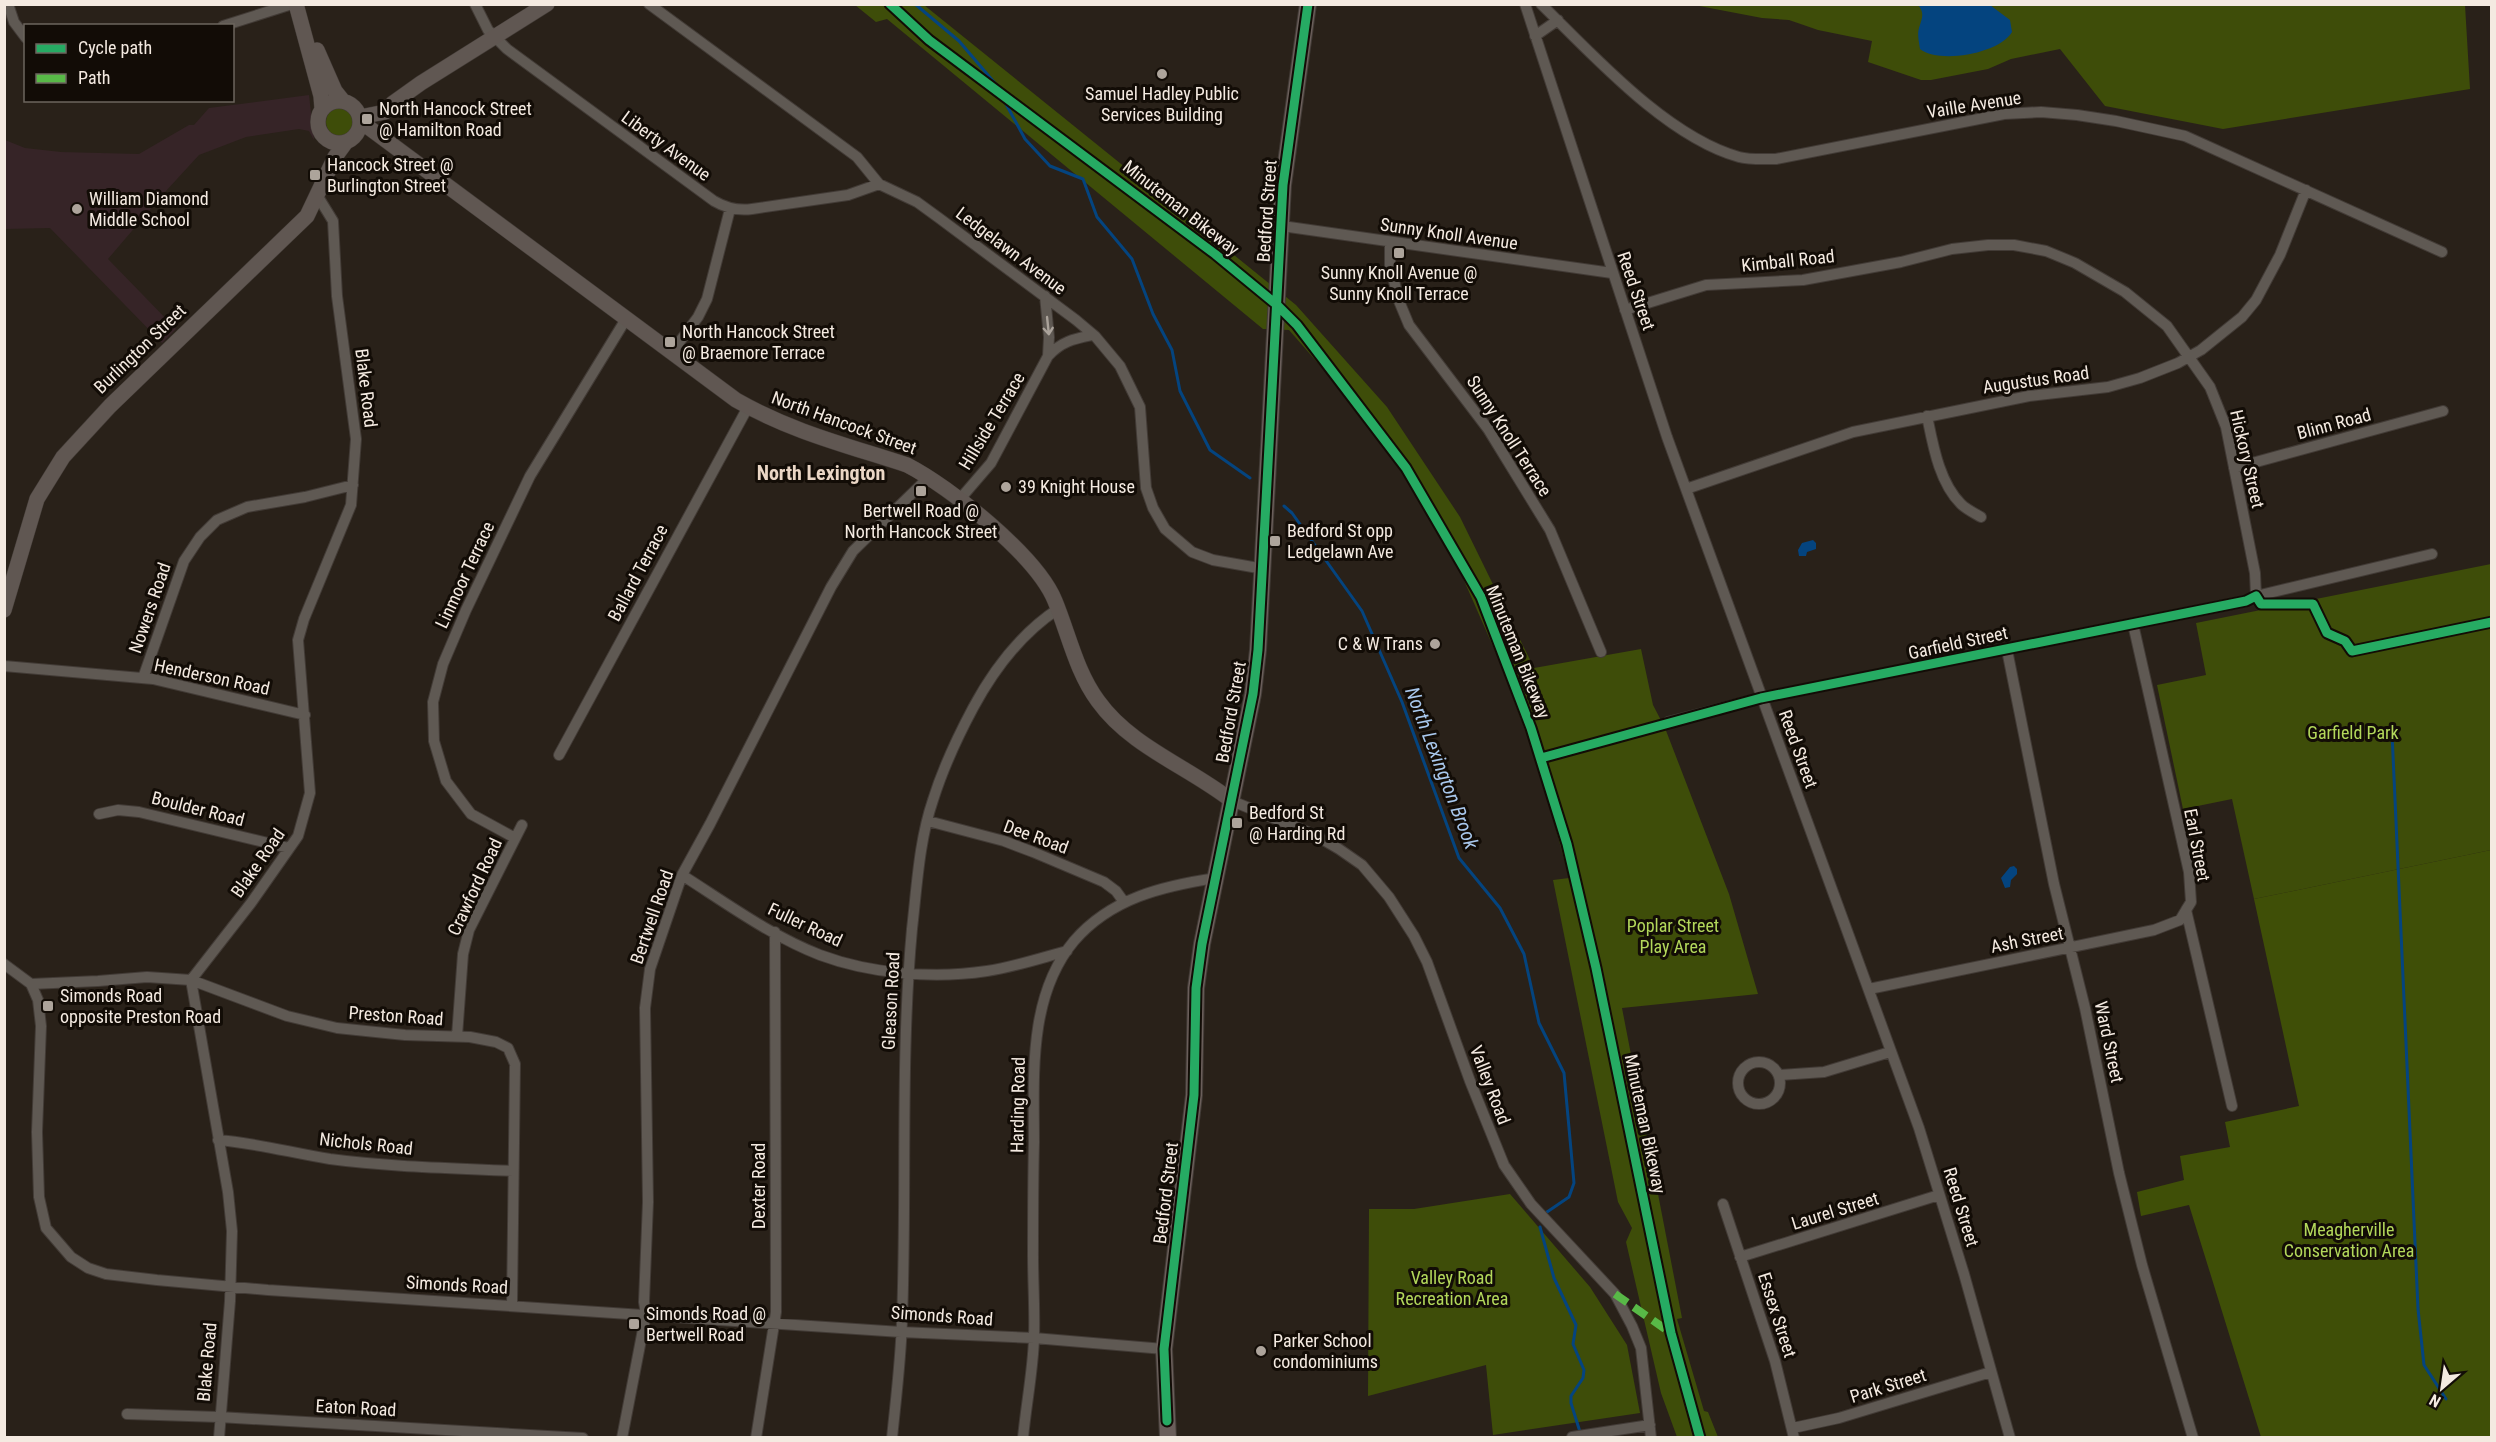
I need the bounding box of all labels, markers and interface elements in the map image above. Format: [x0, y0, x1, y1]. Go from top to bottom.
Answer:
legend [24, 24, 234, 102]
text: Cycle path [78, 37, 152, 58]
text: Path [78, 67, 111, 88]
marker: Samuel Hadley Public Services Building [1155, 67, 1169, 81]
place label: Samuel Hadley Public Services Building [1085, 83, 1239, 125]
street label: Vaille Avenue [1925, 87, 2023, 122]
place label: North Hancock Street @ Hamilton Road [379, 98, 532, 140]
street label: Liberty Avenue [618, 106, 715, 185]
marker: North Hancock Street @ Hamilton Road [360, 112, 374, 126]
place label: Hancock Street @ Burlington Street [327, 154, 454, 196]
street label: Minuteman Bikeway [1119, 156, 1244, 260]
street label: Bedford Street [1252, 159, 1281, 263]
marker: Hancock Street @ Burlington Street [308, 168, 322, 182]
place label: William Diamond Middle School [89, 188, 209, 230]
marker: William Diamond Middle School [70, 202, 84, 216]
street label: Ledgelawn Avenue [952, 202, 1070, 299]
street label: Sunny Knoll Avenue [1379, 213, 1519, 254]
street label: Kimball Road [1740, 245, 1836, 276]
marker: Sunny Knoll Avenue @ Sunny Knoll Terrace [1392, 246, 1406, 260]
street label: Reed Street [1613, 249, 1660, 333]
place label: Sunny Knoll Avenue @ Sunny Knoll Terrace [1321, 262, 1477, 304]
street label: Burlington Street [90, 300, 190, 398]
one-way arrow [1043, 316, 1054, 335]
place label: North Hancock Street @ Braemore Terrace [682, 321, 835, 363]
marker: North Hancock Street @ Braemore Terrace [663, 335, 677, 349]
street label: Blake Road [351, 347, 382, 429]
street label: Augustus Road [1981, 362, 2091, 397]
street label: Hillside Terrace [954, 368, 1029, 473]
street label: Sunny Knoll Terrace [1463, 372, 1556, 500]
street label: North Hancock Street [769, 387, 920, 459]
street label: Blinn Road [2295, 404, 2373, 443]
street label: Hickory Street [2226, 408, 2269, 510]
district label: North Lexington [757, 461, 885, 485]
place label: 39 Knight House [1018, 476, 1135, 497]
marker: 39 Knight House [999, 480, 1013, 494]
marker: Bertwell Road @ North Hancock Street [914, 484, 928, 498]
place label: Bertwell Road @ North Hancock Street [845, 500, 997, 542]
street label: Linmoor Terrace [431, 518, 498, 631]
place label: Bedford St opp Ledgelawn Ave [1287, 520, 1394, 562]
street label: Ballard Terrace [603, 521, 672, 625]
marker: Bedford St opp Ledgelawn Ave [1268, 534, 1282, 548]
street label: Nowers Road [124, 560, 175, 656]
street label: Minuteman Bikeway [1482, 582, 1555, 722]
street label: Garfield Street [1906, 622, 2010, 663]
place label: C & W Trans [1338, 633, 1423, 654]
marker: C & W Trans [1428, 637, 1442, 651]
street label: Henderson Road [153, 654, 272, 699]
street label: Bedford Street [1211, 660, 1250, 764]
water label: North Lexington Brook [1400, 683, 1484, 854]
street label: Reed Street [1775, 707, 1822, 791]
park label: Garfield Park [2307, 722, 2399, 743]
street label: Boulder Road [150, 787, 247, 830]
place label: Bedford St @ Harding Rd [1249, 802, 1345, 844]
street label: Earl Street [2180, 807, 2215, 883]
street label: Dee Road [1001, 815, 1071, 858]
marker: Bedford St @ Harding Rd [1230, 816, 1244, 830]
street label: Blake Road [226, 824, 289, 901]
street label: Crawford Road [443, 835, 506, 939]
street label: Bertwell Road [626, 867, 677, 967]
street label: Fuller Road [765, 898, 846, 951]
park label: Poplar Street Play Area [1627, 915, 1719, 957]
street label: Ash Street [1989, 922, 2065, 957]
street label: Gleason Road [877, 951, 904, 1050]
place label: Simonds Road opposite Preston Road [60, 985, 221, 1027]
marker: Simonds Road opposite Preston Road [41, 999, 55, 1013]
street label: Ward Street [2091, 999, 2128, 1084]
street label: Preston Road [348, 1002, 444, 1029]
street label: Valley Road [1466, 1042, 1515, 1127]
street label: Minuteman Bikeway [1620, 1052, 1671, 1196]
street label: Harding Road [1006, 1057, 1029, 1153]
street label: Nichols Road [318, 1128, 414, 1159]
street label: Bedford Street [1149, 1141, 1182, 1245]
street label: Dexter Road [748, 1143, 769, 1229]
street label: Reed Street [1939, 1165, 1983, 1249]
street label: Laurel Street [1789, 1187, 1881, 1234]
park label: Meagherville Conservation Area [2284, 1219, 2414, 1261]
park label: Valley Road Recreation Area [1396, 1267, 1508, 1309]
street label: Essex Street [1754, 1270, 1801, 1360]
street label: Simonds Road [405, 1271, 509, 1298]
street label: Simonds Road [890, 1301, 994, 1330]
place label: Simonds Road @ Bertwell Road [646, 1303, 766, 1345]
marker: Simonds Road @ Bertwell Road [627, 1317, 641, 1331]
street label: Blake Road [193, 1322, 220, 1402]
place label: Parker School condominiums [1273, 1330, 1378, 1372]
marker: Parker School condominiums [1254, 1344, 1268, 1358]
north arrow [2412, 1358, 2472, 1418]
street label: Park Street [1847, 1364, 1928, 1407]
text: N [2426, 1390, 2444, 1411]
street label: Eaton Road [315, 1395, 397, 1420]

